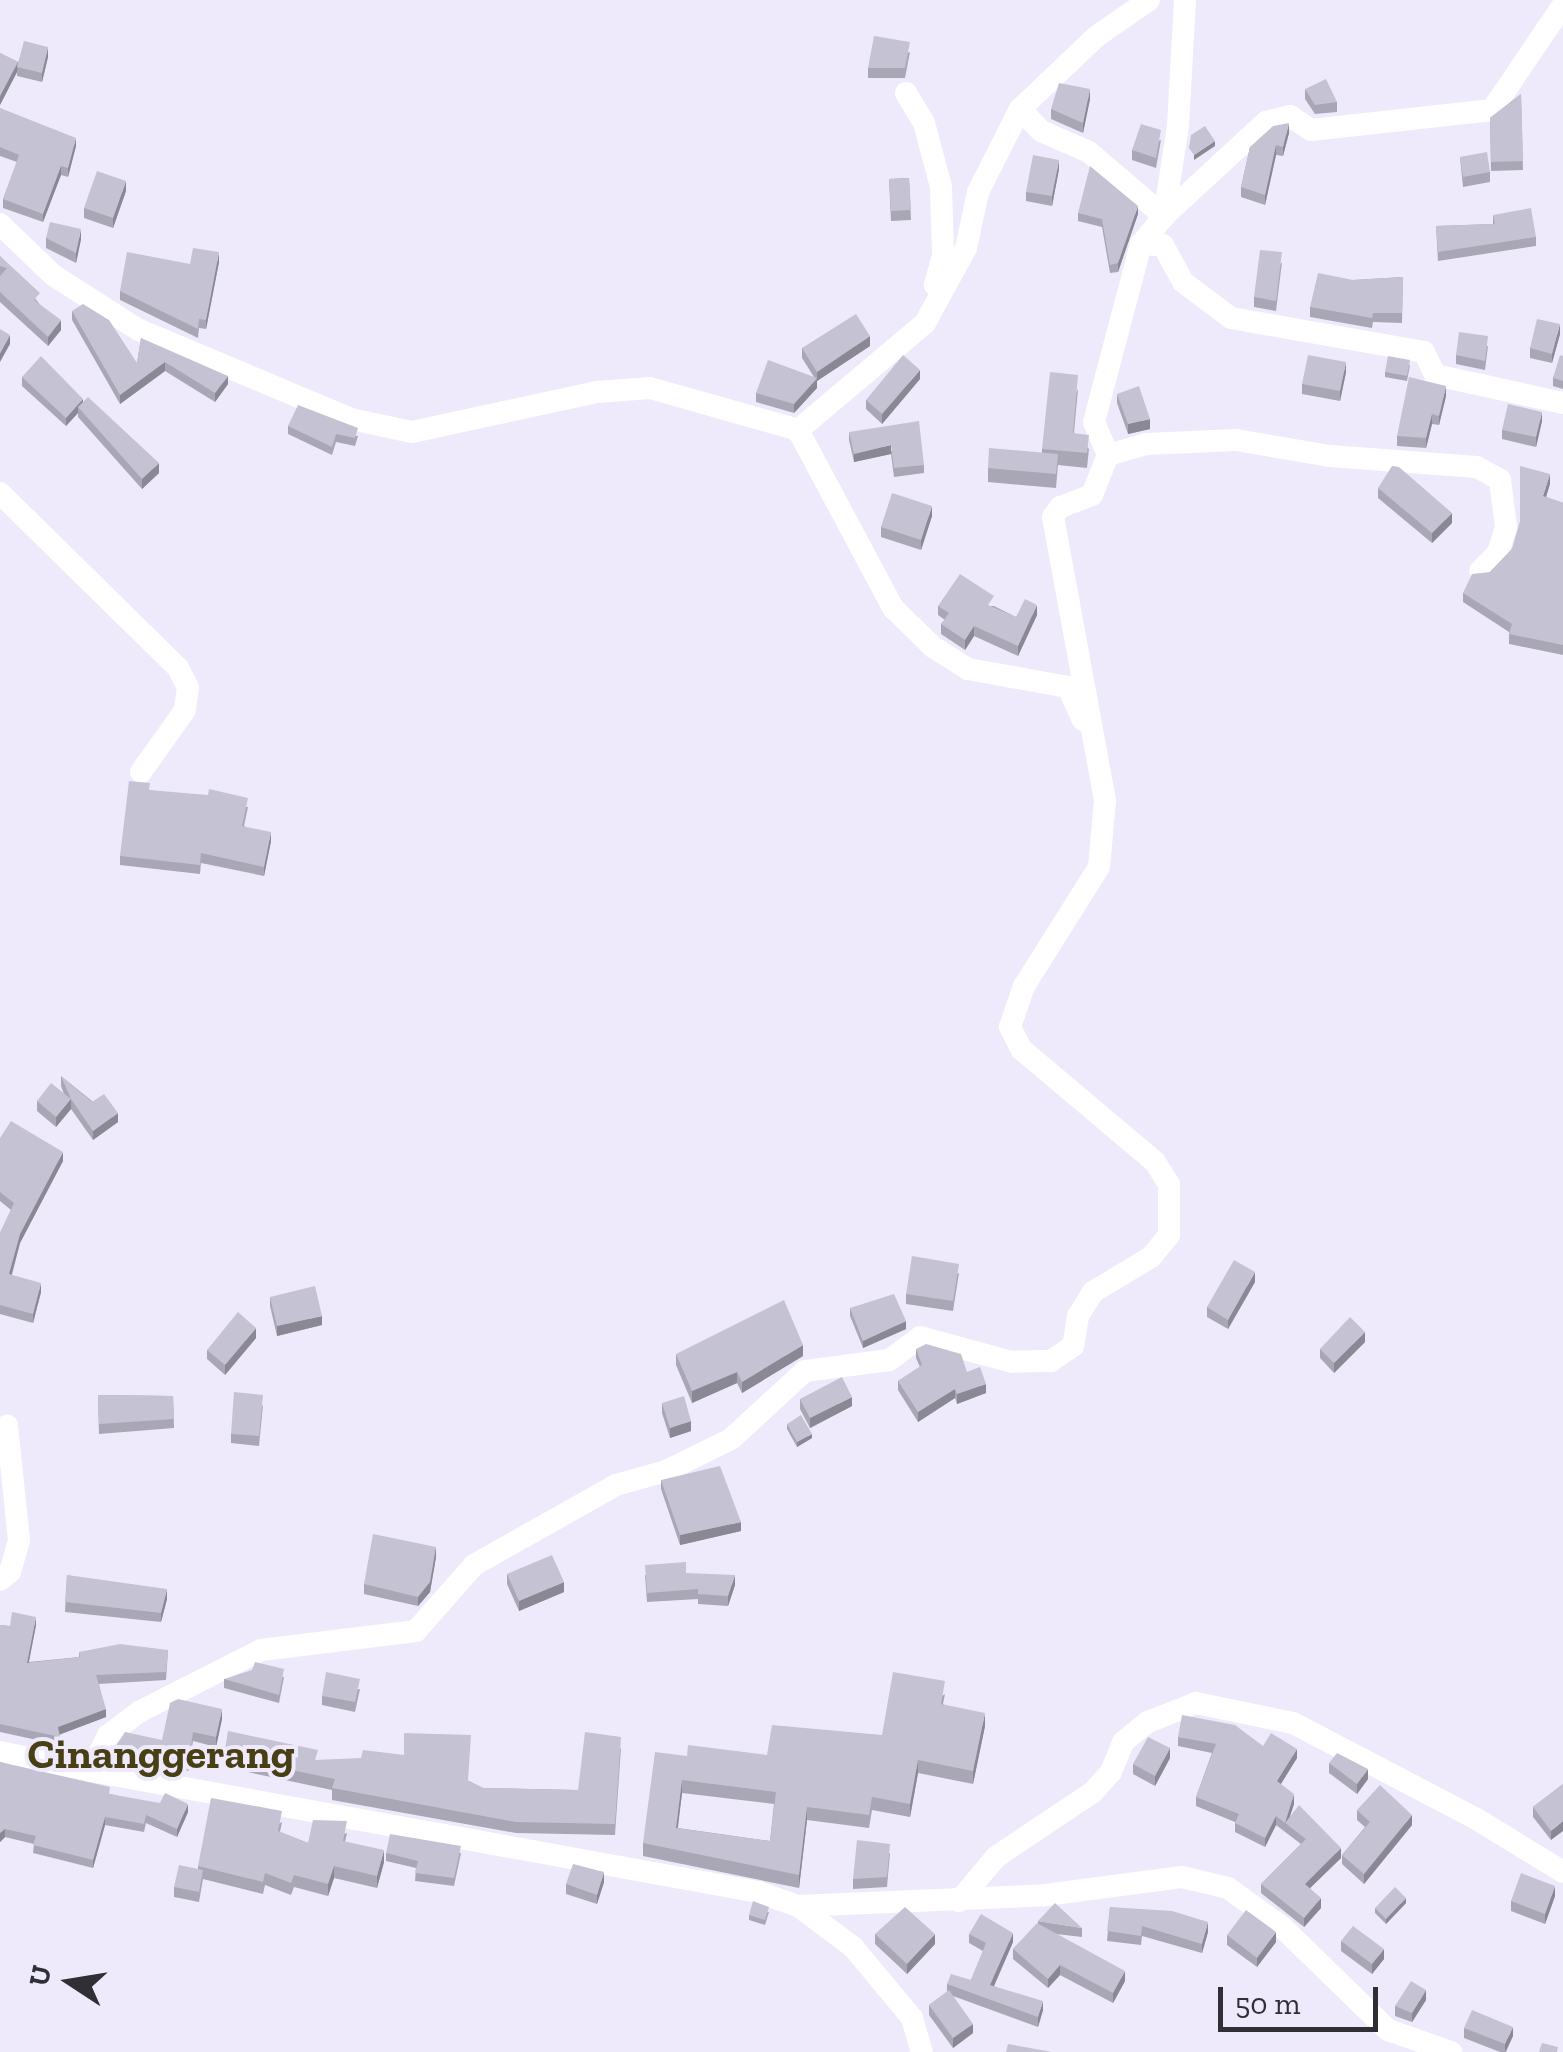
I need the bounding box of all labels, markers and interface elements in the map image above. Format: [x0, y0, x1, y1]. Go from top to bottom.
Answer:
district label: Cinanggerang [27, 1729, 295, 1779]
north arrow [20, 1932, 120, 2032]
text: U [22, 1962, 58, 1989]
scale bar [1223, 1967, 1383, 2029]
text: 50 m [1235, 1986, 1300, 2022]

